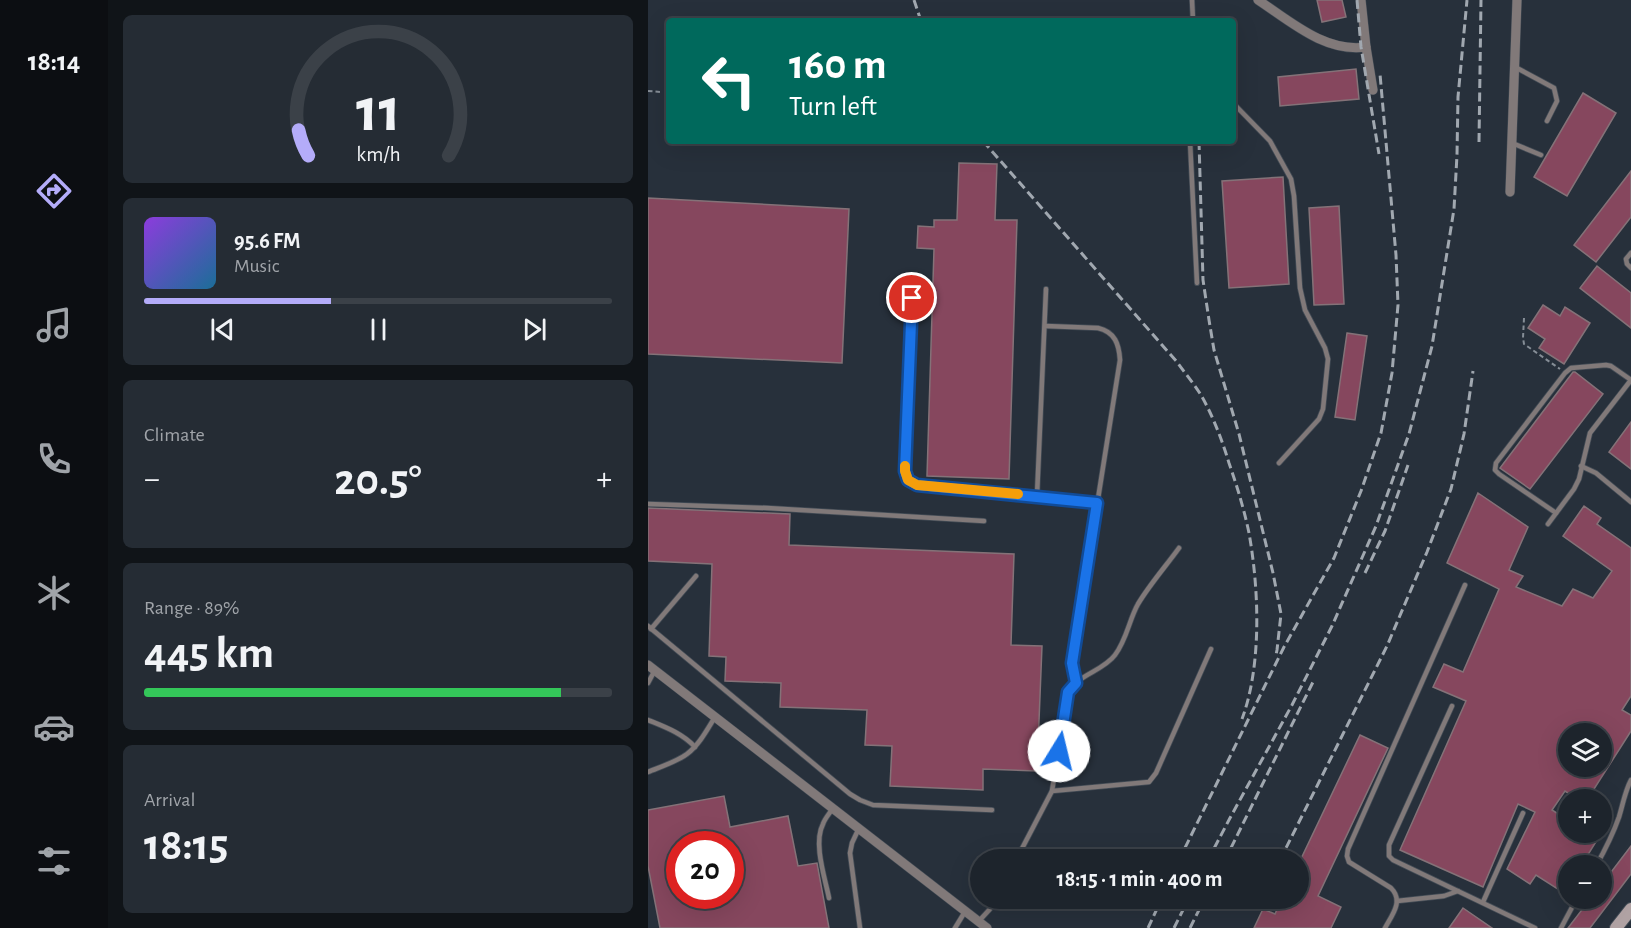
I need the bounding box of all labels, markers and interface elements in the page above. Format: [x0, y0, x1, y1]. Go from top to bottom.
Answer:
icon: left [690, 42, 768, 120]
text: 160 m [789, 44, 887, 86]
text: 18:14 [28, 48, 80, 75]
text: 11 [356, 80, 400, 142]
text: Turn left [789, 93, 877, 120]
text: km/h [356, 144, 400, 165]
icon: directions [33, 170, 75, 212]
text: 95.6 FM [234, 230, 300, 252]
text: Music [234, 256, 280, 276]
pin [886, 272, 937, 323]
icon: arrive [895, 281, 928, 314]
icon: music [33, 304, 75, 346]
icon: previous [206, 313, 239, 346]
icon: pause [362, 313, 395, 346]
icon: next [518, 313, 551, 346]
text: Climate [144, 425, 205, 445]
icon: phone [33, 438, 75, 480]
text: 20.5° [334, 458, 422, 503]
text: − [144, 463, 160, 496]
text: + [596, 463, 612, 496]
icon: climate [33, 572, 75, 614]
text: Range · 89% [144, 598, 240, 618]
text: 445 km [144, 631, 274, 676]
icon: car [33, 706, 75, 748]
position arrow [1027, 719, 1091, 783]
map controls [1558, 723, 1612, 909]
button: layers [1558, 723, 1612, 777]
button: + [1558, 789, 1612, 843]
text: Arrival [144, 790, 195, 810]
text: 18:15 [144, 823, 228, 868]
speed limit sign: 20 [666, 831, 744, 909]
icon: filters [33, 840, 75, 882]
button: − [1558, 855, 1612, 909]
text: 18:15 · 1 min · 400 m [1056, 868, 1223, 890]

